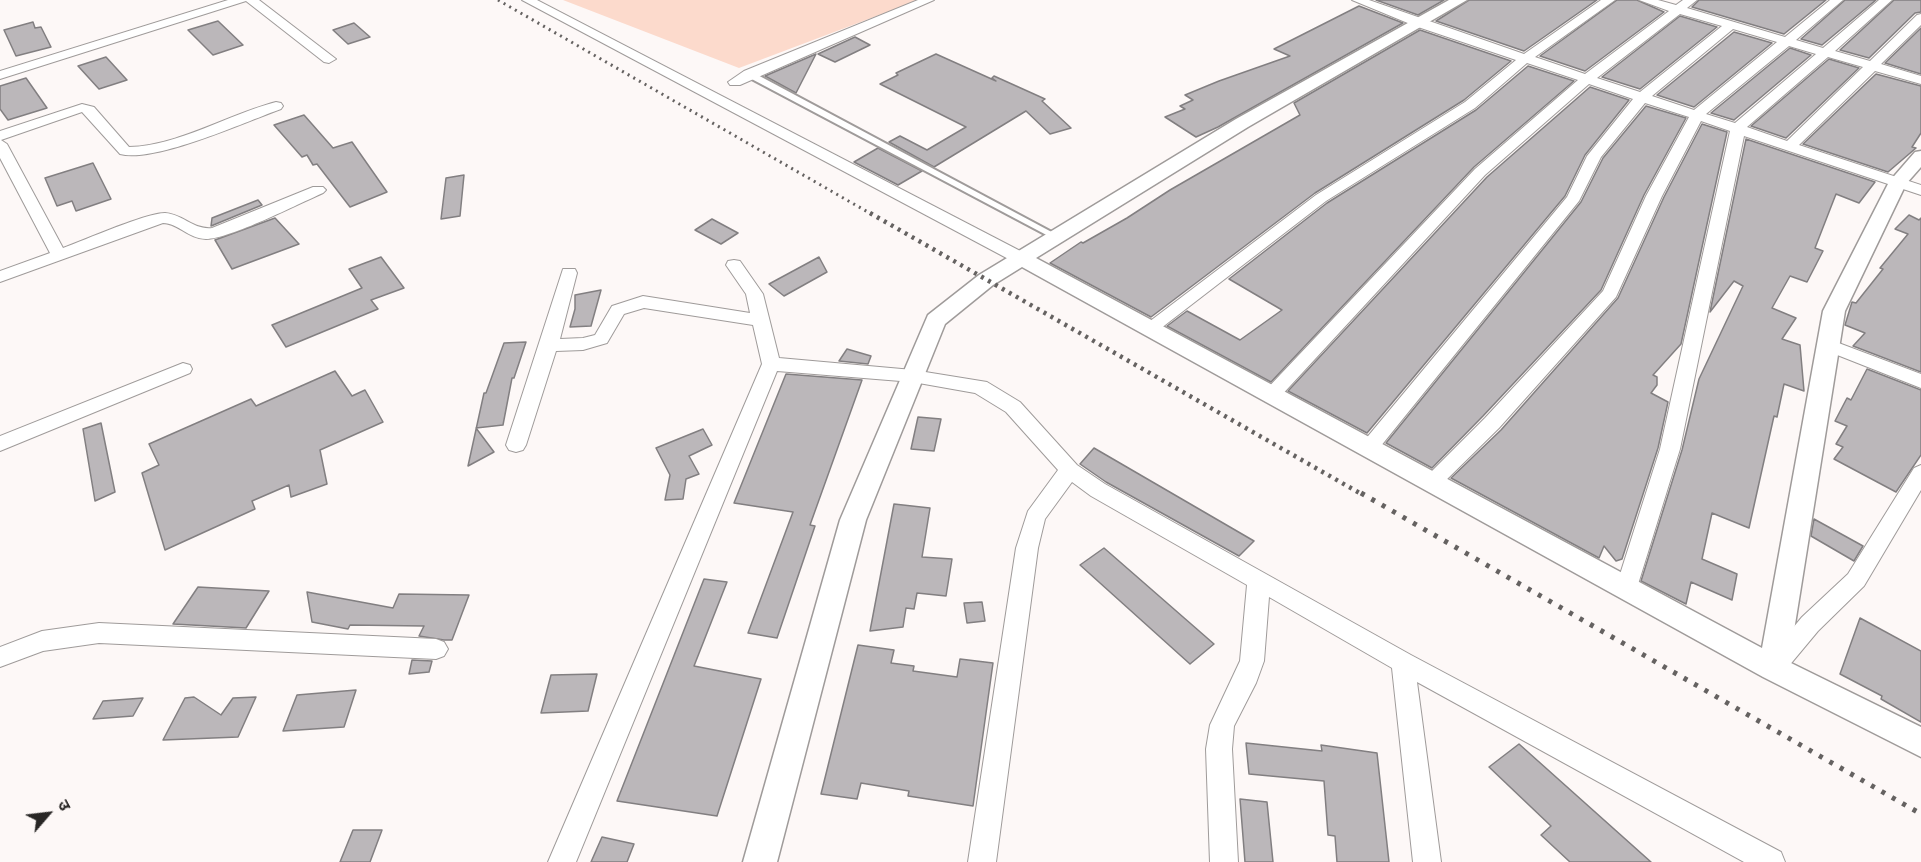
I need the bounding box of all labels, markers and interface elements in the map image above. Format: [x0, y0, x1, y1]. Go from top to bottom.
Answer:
north arrow [18, 784, 78, 844]
text: उ [54, 797, 75, 814]

